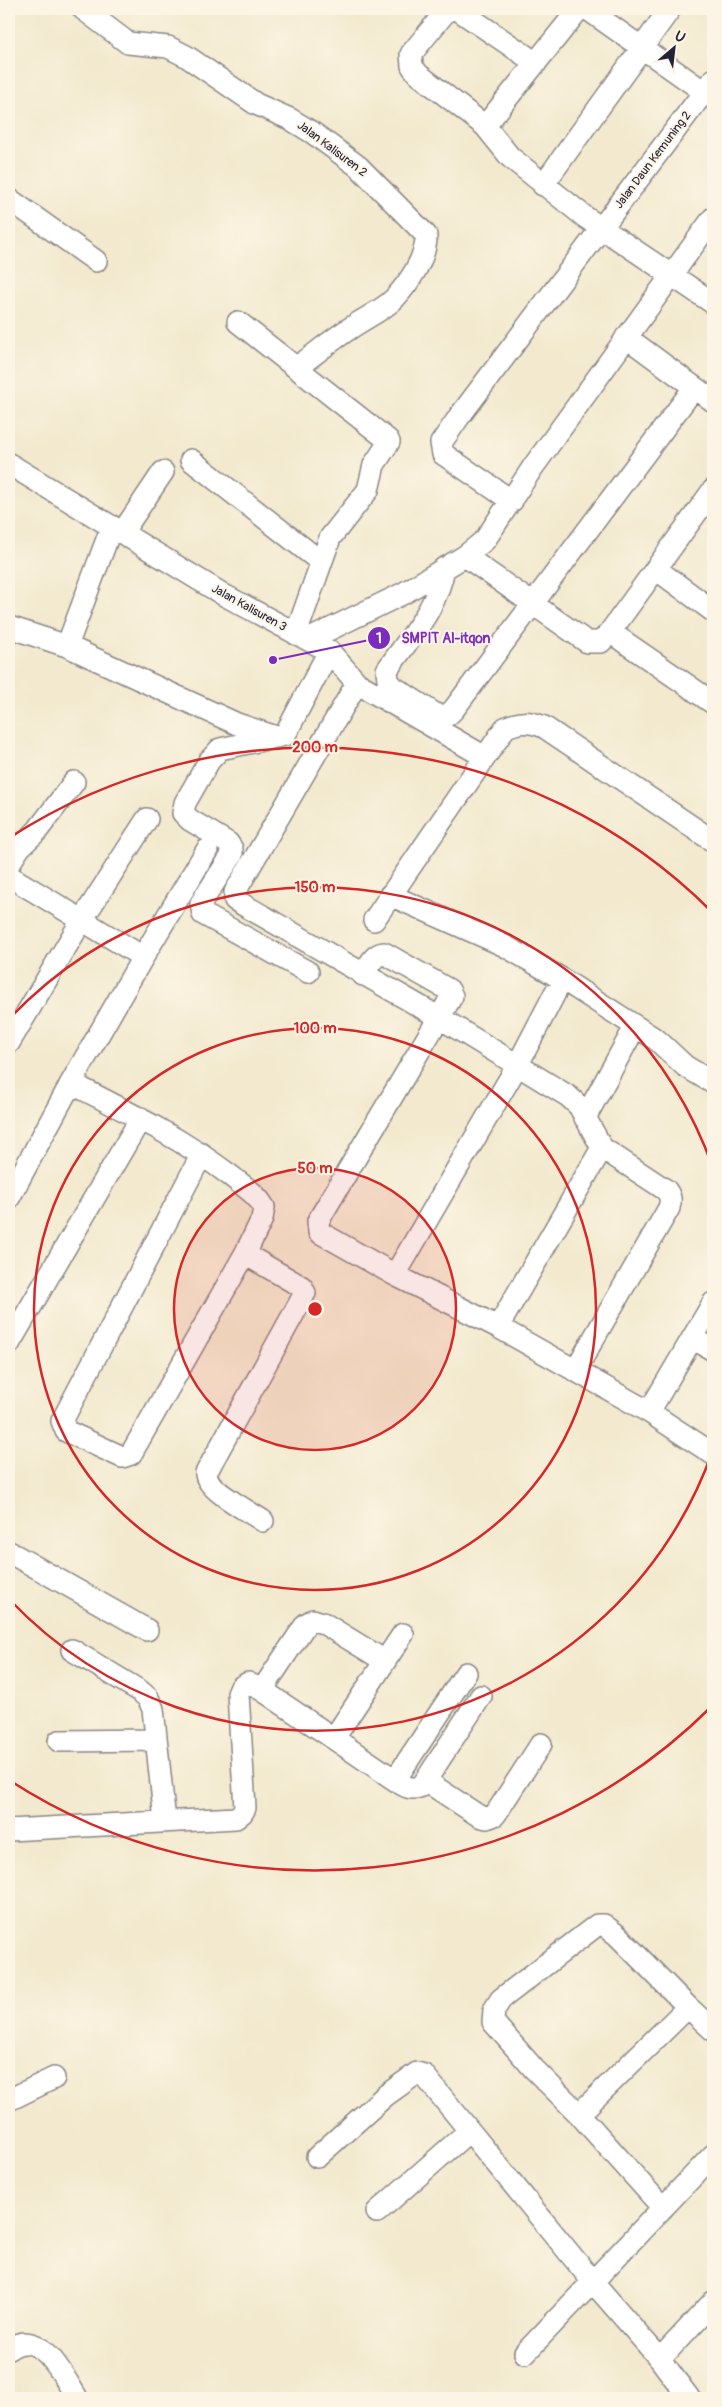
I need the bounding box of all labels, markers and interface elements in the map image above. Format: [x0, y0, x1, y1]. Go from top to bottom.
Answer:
north arrow [650, 22, 700, 72]
text: U [672, 27, 688, 47]
street label: Jalan Daun Kemuning 2 [612, 108, 695, 212]
street label: Jalan Kalisuren 2 [294, 118, 370, 180]
street label: Jalan Kalisuren 3 [209, 581, 289, 635]
callout: SMPIT Al-itqon [366, 624, 500, 653]
text: 1 [376, 629, 382, 648]
text: SMPIT Al-itqon [401, 630, 491, 647]
text: 200 m [292, 738, 338, 757]
text: 150 m [295, 878, 335, 897]
text: 100 m [294, 1019, 336, 1038]
text: 50 m [298, 1159, 332, 1178]
centre of rings [306, 1300, 324, 1318]

